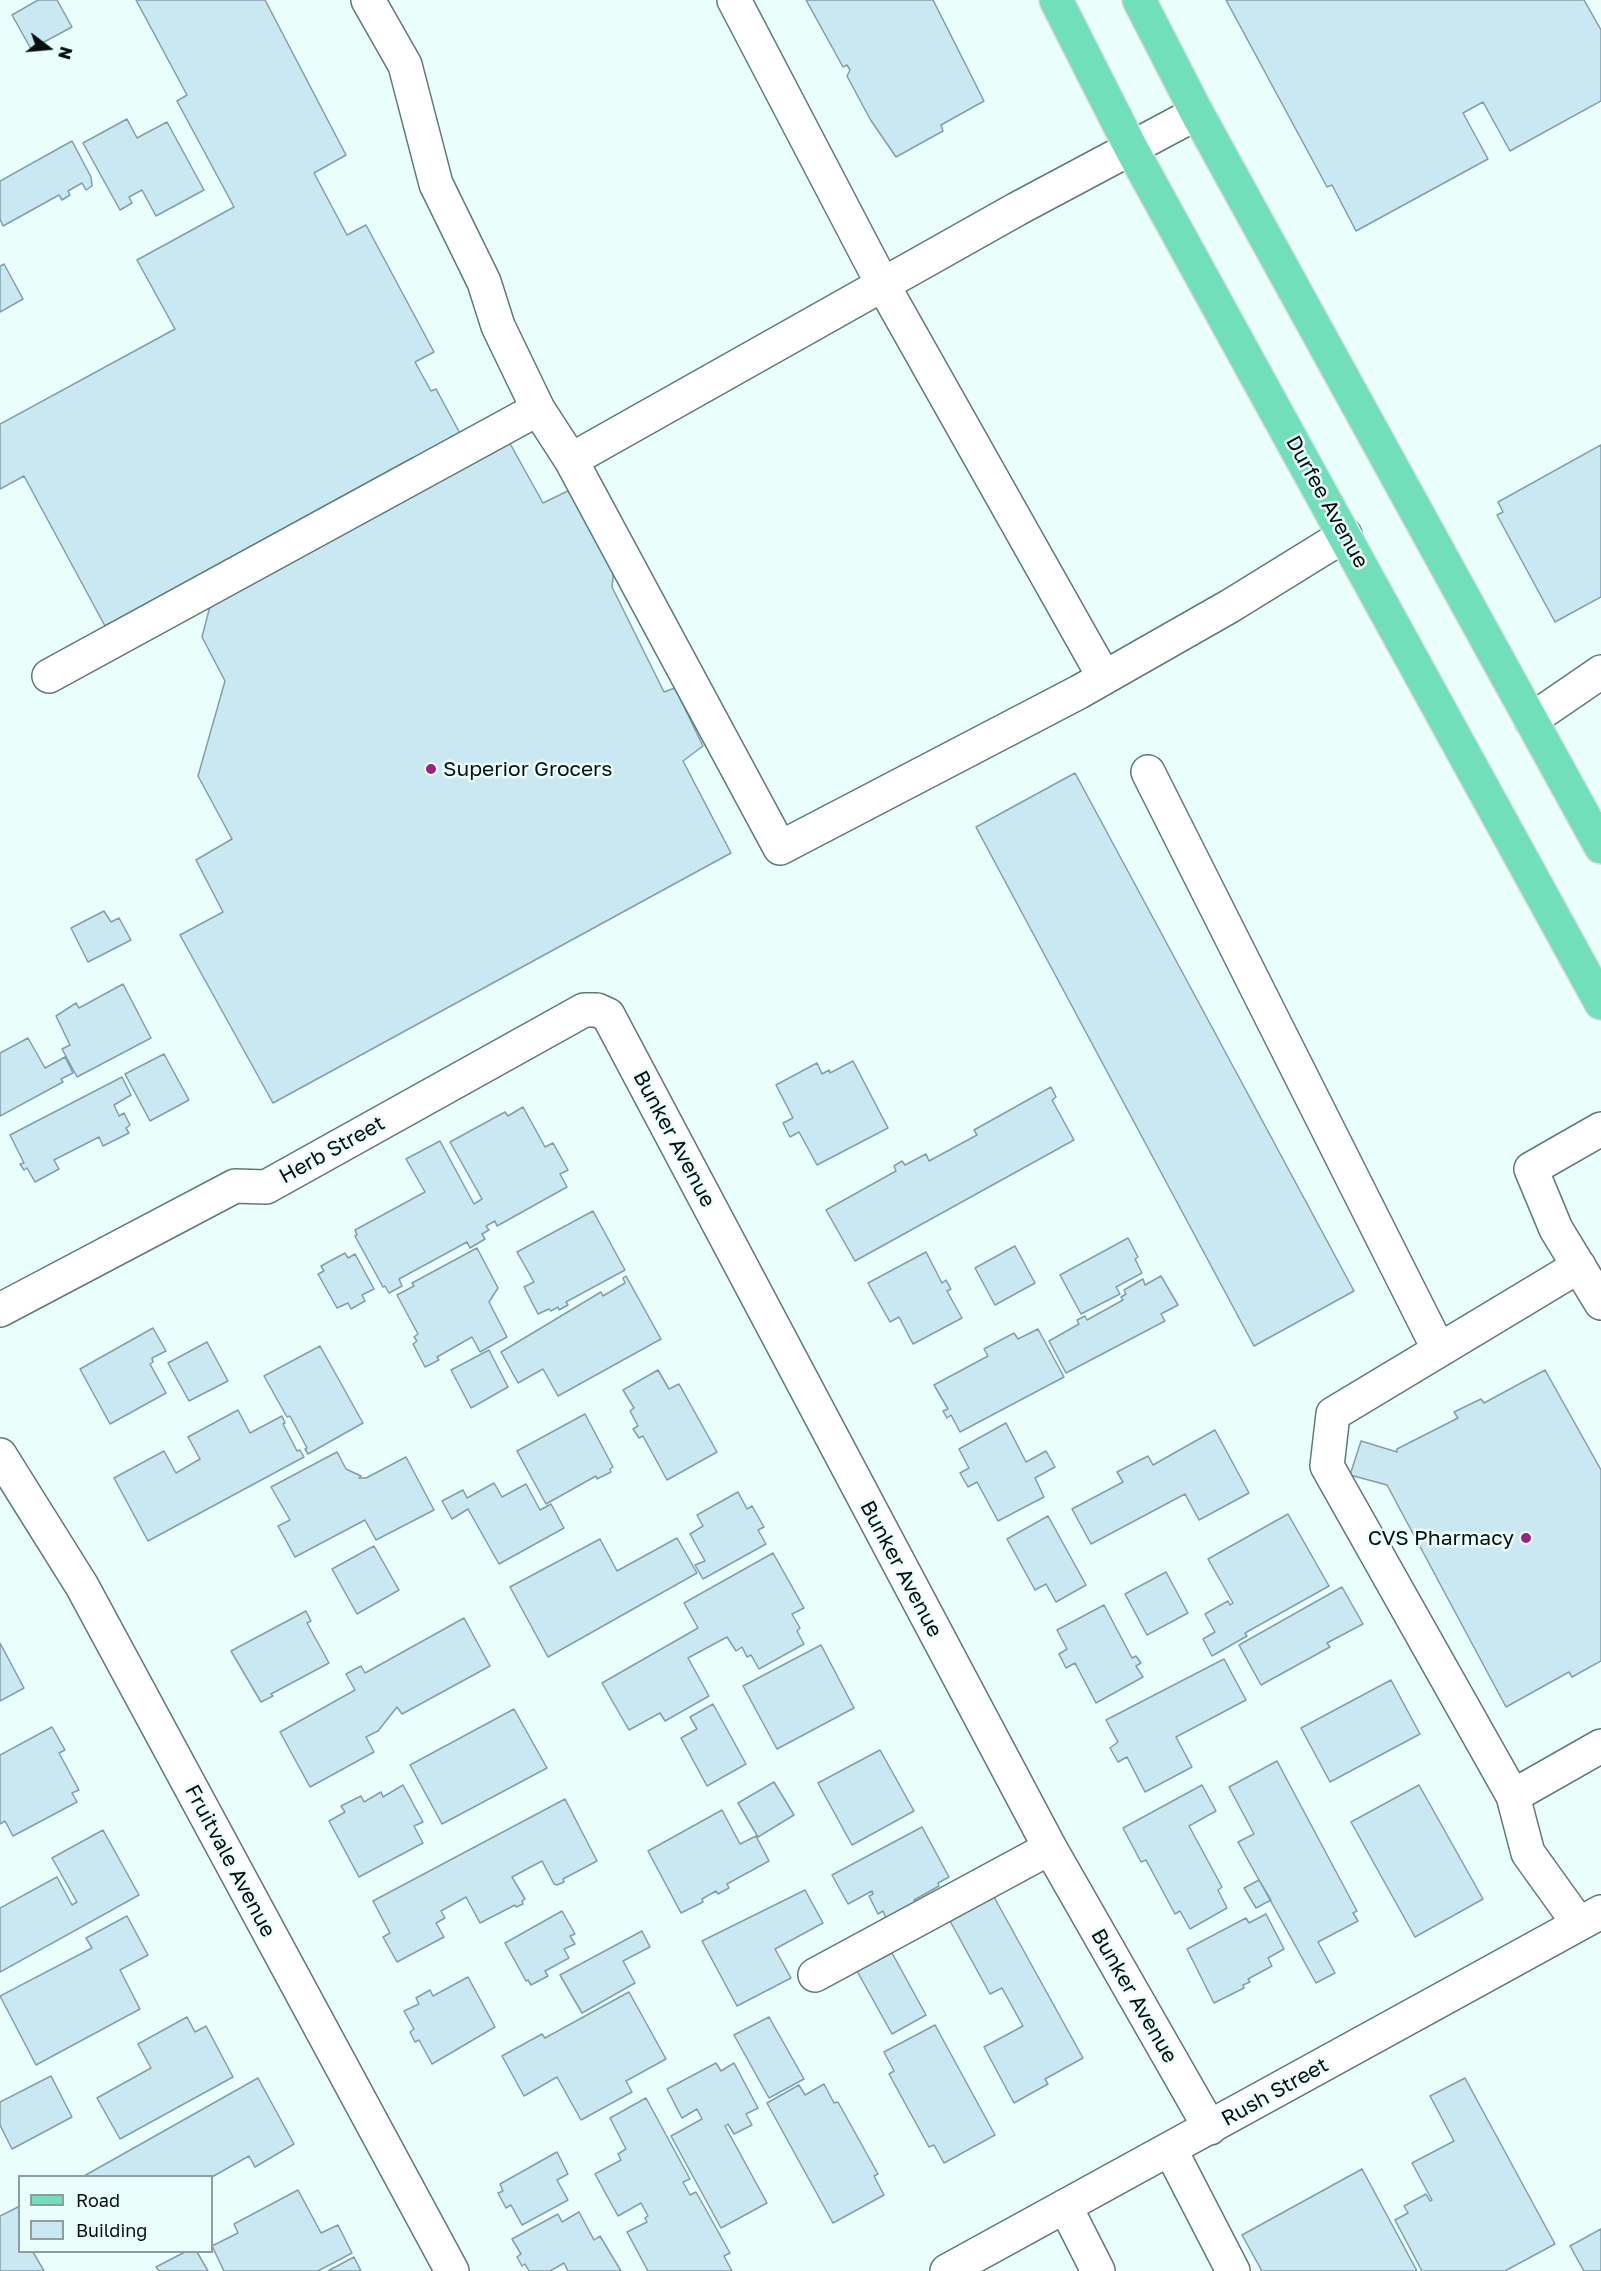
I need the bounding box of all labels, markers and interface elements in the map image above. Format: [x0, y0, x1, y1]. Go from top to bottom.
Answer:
north arrow [18, 18, 78, 78]
text: N [54, 44, 77, 62]
street label: Durfee Avenue [1280, 432, 1374, 572]
place label: Superior Grocers [443, 756, 612, 782]
marker: Superior Grocers [424, 762, 438, 776]
street label: Bunker Avenue [627, 1066, 721, 1212]
street label: Herb Street [275, 1111, 389, 1189]
street label: Bunker Avenue [854, 1496, 948, 1642]
place label: CVS Pharmacy [1368, 1525, 1514, 1551]
marker: CVS Pharmacy [1519, 1531, 1533, 1545]
street label: Fruitvale Avenue [179, 1781, 281, 1941]
street label: Bunker Avenue [1085, 1924, 1183, 2068]
street label: Rush Street [1217, 2052, 1333, 2132]
legend [18, 2175, 213, 2253]
text: Road [76, 2189, 120, 2211]
text: Building [76, 2219, 147, 2241]

